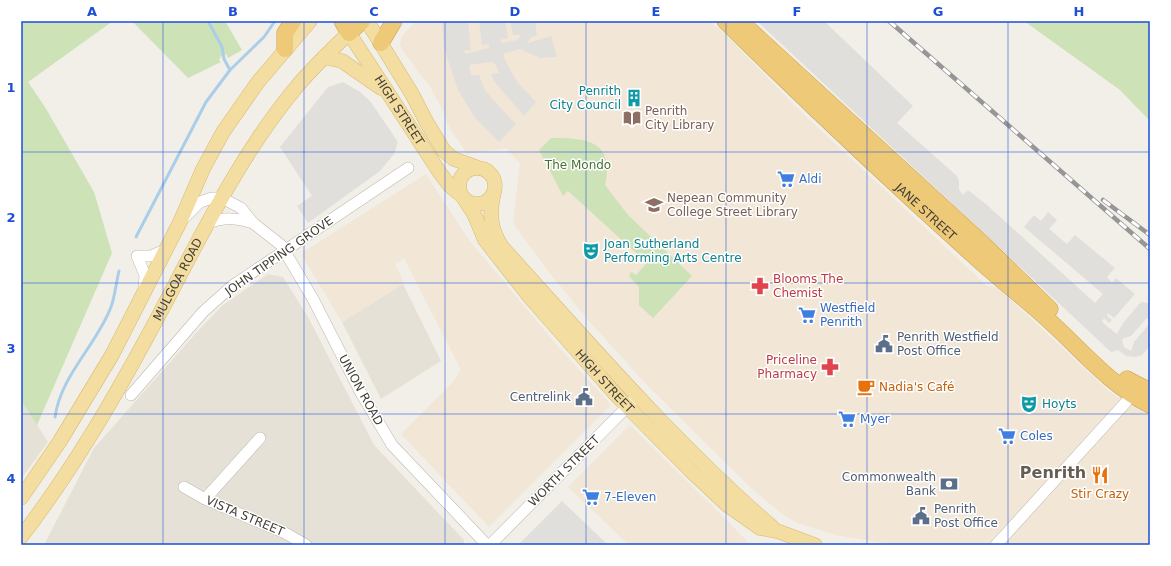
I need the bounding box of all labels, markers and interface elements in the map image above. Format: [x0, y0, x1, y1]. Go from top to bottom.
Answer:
text: A [87, 4, 97, 19]
text: B [228, 4, 238, 19]
text: C [369, 4, 379, 19]
text: D [510, 4, 521, 19]
text: E [652, 4, 660, 19]
text: F [793, 4, 801, 19]
text: G [933, 4, 943, 19]
text: H [1074, 4, 1084, 19]
street label: HIGH STREET [371, 73, 427, 148]
text: 1 [6, 80, 16, 95]
place label: Penrith City Council [549, 84, 621, 112]
building icon: Penrith City Council [624, 88, 644, 108]
place label: Penrith City Library [645, 104, 714, 132]
library icon: Penrith City Library [622, 108, 642, 128]
park label: The Mondo [544, 158, 611, 172]
supermarket icon: Aldi [776, 169, 796, 189]
place label: Aldi [799, 172, 822, 186]
street label: JANE STREET [892, 180, 960, 244]
place label: Nepean Community College Street Library [667, 191, 798, 219]
school or university icon: Nepean Community College Street Library [644, 195, 664, 215]
text: 2 [6, 210, 16, 225]
street label: JOHN TIPPING GROVE [222, 213, 336, 299]
street label: MULGOA ROAD [150, 236, 205, 323]
place label: Joan Sutherland Performing Arts Centre [603, 237, 742, 265]
theatre icon: Joan Sutherland Performing Arts Centre [581, 241, 601, 261]
place label: Blooms The Chemist [773, 272, 843, 300]
pharmacy icon: Blooms The Chemist [750, 276, 770, 296]
place label: Westfield Penrith [820, 301, 875, 329]
supermarket icon: Westfield Penrith [797, 305, 817, 325]
place label: Penrith Westfield Post Office [897, 330, 999, 358]
public building icon: Penrith Westfield Post Office [874, 334, 894, 354]
text: 3 [6, 341, 16, 356]
street label: HIGH STREET [572, 347, 637, 416]
street label: UNION ROAD [336, 352, 386, 428]
place label: Priceline Pharmacy [757, 353, 817, 381]
pharmacy icon: Priceline Pharmacy [820, 357, 840, 377]
cafe icon: Nadia's Café [856, 377, 876, 397]
place label: Nadia's Café [879, 380, 954, 394]
public building icon: Centrelink [574, 387, 594, 407]
place label: Centrelink [510, 390, 571, 404]
theatre icon: Hoyts [1019, 394, 1039, 414]
place label: Hoyts [1042, 397, 1076, 411]
supermarket icon: Myer [837, 409, 857, 429]
place label: Myer [860, 412, 890, 426]
supermarket icon: Coles [997, 426, 1017, 446]
place label: Coles [1020, 429, 1053, 443]
street label: WORTH STREET [526, 432, 603, 509]
district label: Penrith [1020, 463, 1086, 482]
restaurant icon: Stir Crazy [1090, 465, 1110, 485]
place label: Commonwealth Bank [842, 470, 936, 498]
text: 4 [6, 471, 16, 486]
bank icon: Commonwealth Bank [939, 474, 959, 494]
supermarket icon: 7-Eleven [581, 487, 601, 507]
place label: Stir Crazy [1071, 487, 1129, 501]
place label: 7-Eleven [604, 490, 656, 504]
street label: VISTA STREET [204, 493, 287, 539]
place label: Penrith Post Office [934, 502, 998, 530]
public building icon: Penrith Post Office [911, 506, 931, 526]

